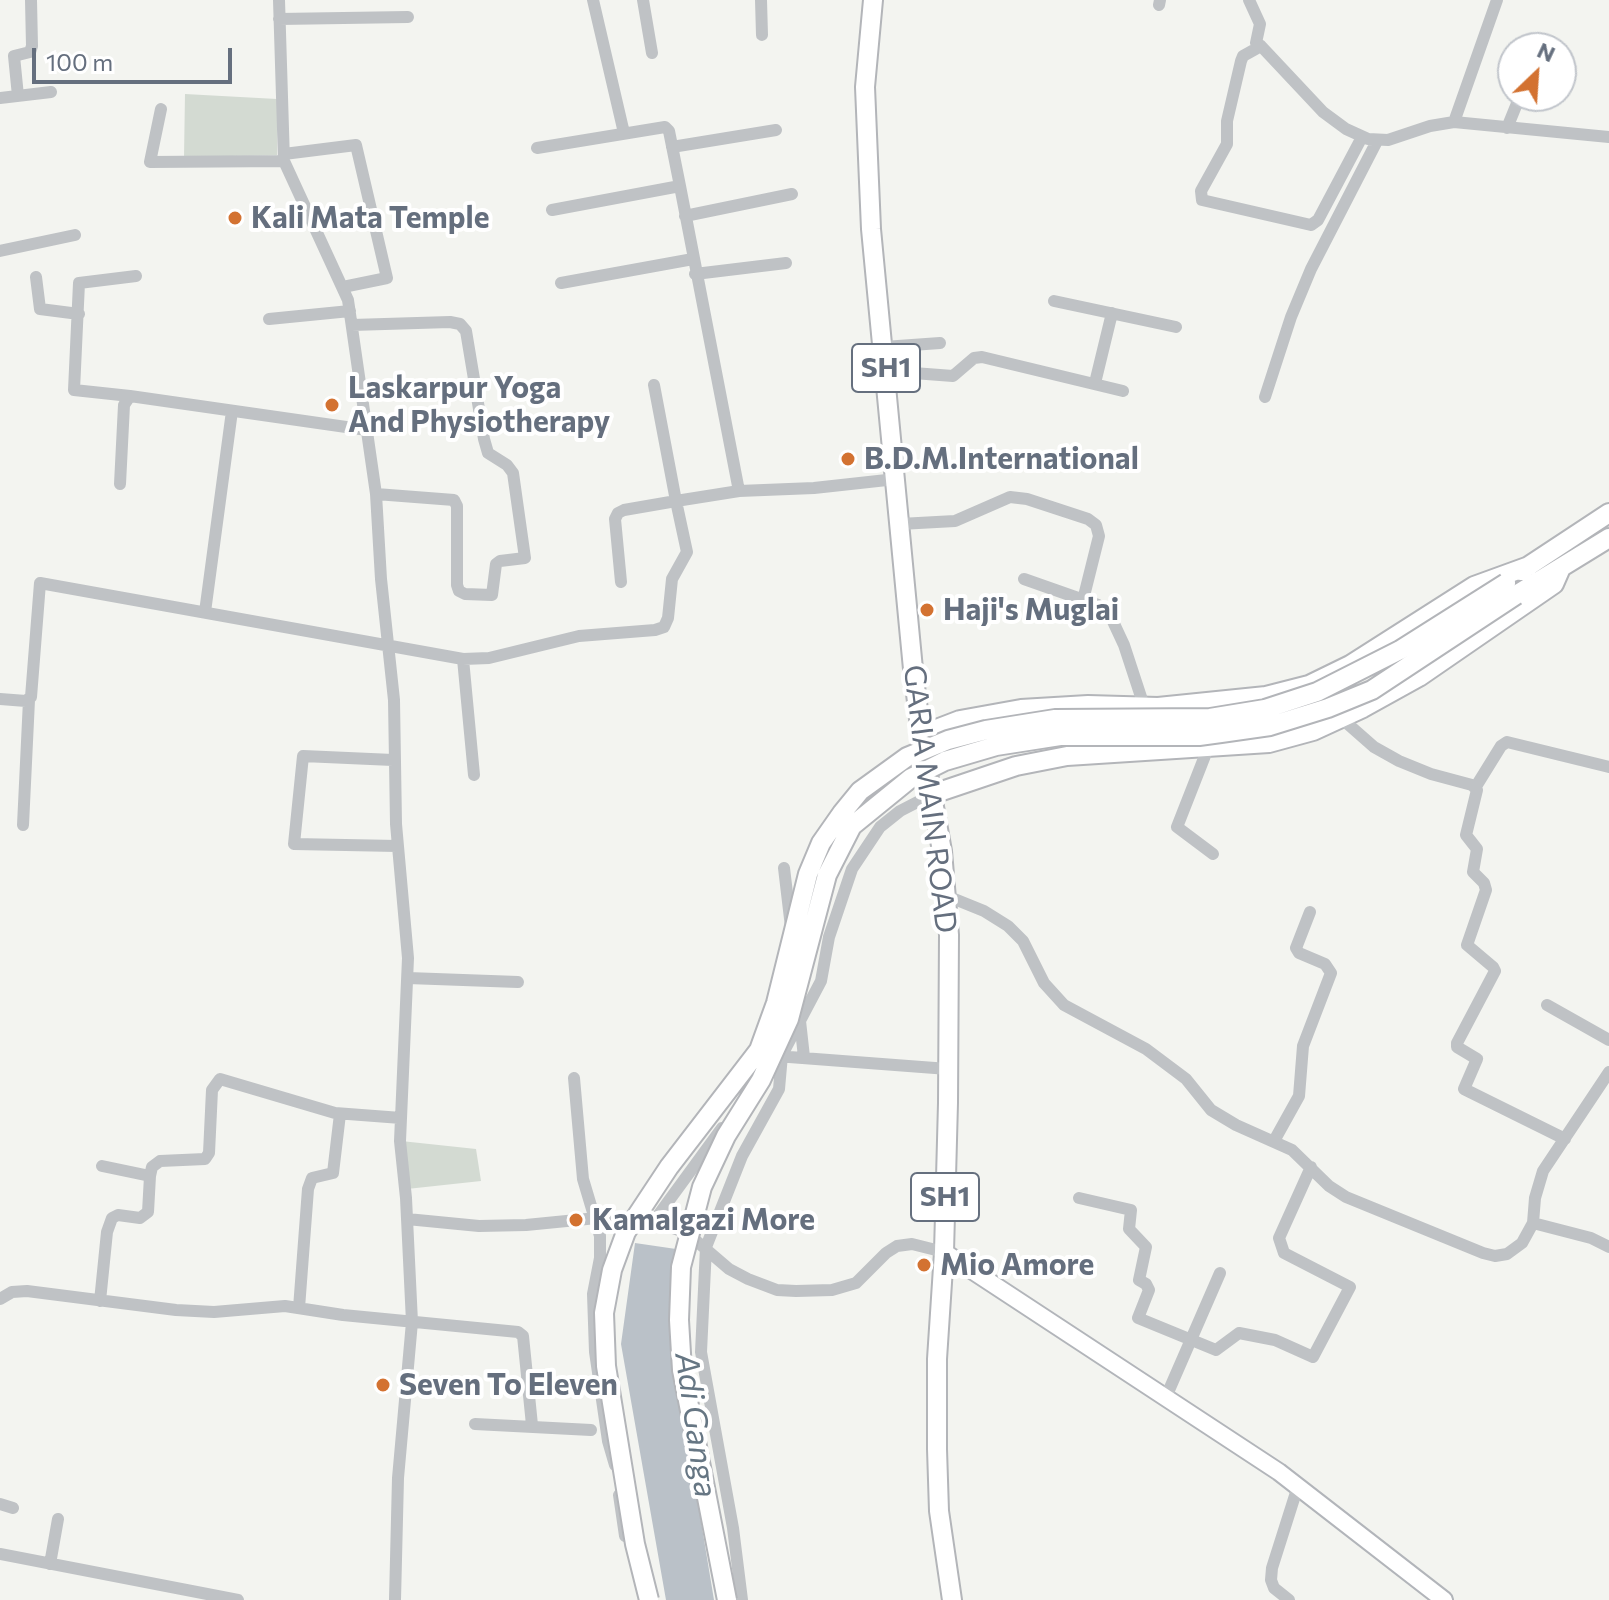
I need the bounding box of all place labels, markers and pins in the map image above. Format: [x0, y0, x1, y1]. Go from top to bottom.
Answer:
place label: Kali Mata Temple [251, 200, 490, 236]
marker: Kali Mata Temple [226, 209, 244, 227]
place label: Laskarpur Yoga And Physiotherapy [348, 370, 610, 440]
marker: Laskarpur Yoga And Physiotherapy [323, 396, 341, 414]
place label: B.D.M.International [864, 441, 1139, 477]
marker: B.D.M.International [839, 450, 857, 468]
place label: Haji's Muglai [943, 592, 1119, 628]
marker: Haji's Muglai [918, 601, 936, 619]
place label: Kamalgazi More [592, 1202, 815, 1238]
marker: Kamalgazi More [567, 1211, 585, 1229]
place label: Mio Amore [940, 1247, 1094, 1283]
marker: Mio Amore [915, 1256, 933, 1274]
place label: Seven To Eleven [399, 1367, 618, 1403]
marker: Seven To Eleven [374, 1376, 392, 1394]

